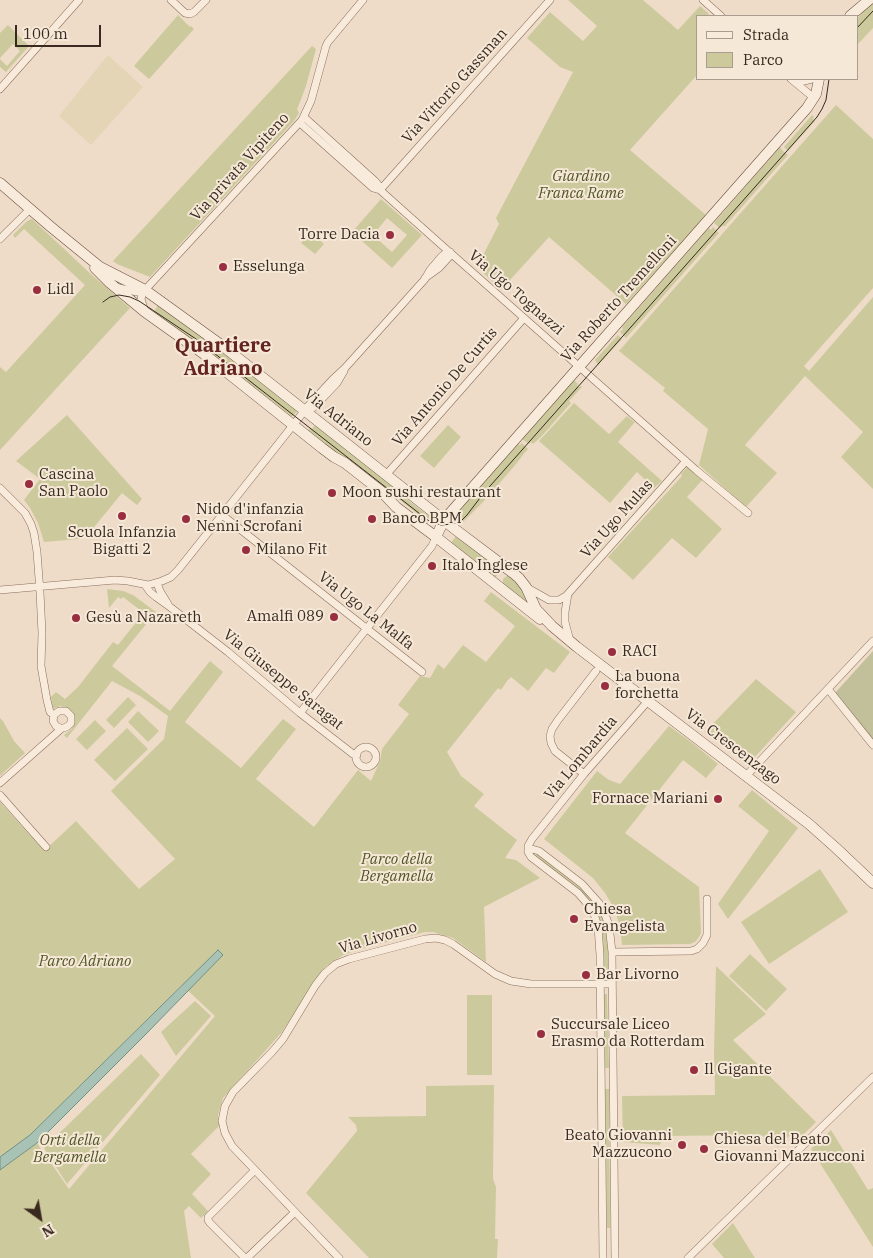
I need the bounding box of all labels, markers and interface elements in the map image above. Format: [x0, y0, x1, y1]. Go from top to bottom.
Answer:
scale bar [18, 15, 104, 47]
legend [696, 15, 858, 80]
text: 100 m [23, 24, 68, 43]
street label: Via Vittorio Gassman [399, 25, 511, 147]
text: Strada [743, 25, 789, 44]
text: Parco [743, 50, 783, 69]
street label: Via privata Vipiteno [187, 109, 293, 225]
park label: Giardino Franca Rame [538, 168, 624, 203]
place label: Torre Dacia [298, 226, 380, 244]
marker: Torre Dacia [384, 229, 396, 241]
street label: Via Roberto Tremelloni [557, 232, 681, 366]
street label: Via Ugo Tognazzi [465, 247, 567, 339]
place label: Esselunga [233, 258, 305, 276]
marker: Esselunga [217, 261, 229, 273]
place label: Lidl [47, 281, 74, 299]
marker: Lidl [31, 284, 43, 296]
street label: Via Antonio De Curtis [389, 324, 501, 450]
district label: Quartiere Adriano [175, 334, 271, 381]
street label: Via Adriano [300, 385, 376, 451]
place label: Cascina San Paolo [39, 466, 108, 501]
street label: Via Ugo Mulas [577, 476, 657, 562]
marker: Cascina San Paolo [23, 478, 35, 490]
place label: Moon sushi restaurant [342, 484, 501, 502]
marker: Moon sushi restaurant [326, 487, 338, 499]
place label: Nido d'infanzia Nenni Scrofani [196, 501, 304, 536]
marker: Scuola Infanzia Bigatti 2 [116, 510, 128, 522]
place label: Banco BPM [382, 510, 462, 528]
marker: Nido d'infanzia Nenni Scrofani [180, 513, 192, 525]
marker: Banco BPM [366, 513, 378, 525]
place label: Scuola Infanzia Bigatti 2 [68, 524, 176, 559]
place label: Milano Fit [256, 541, 327, 559]
marker: Milano Fit [240, 544, 252, 556]
place label: Italo Inglese [442, 557, 528, 575]
marker: Italo Inglese [426, 560, 438, 572]
street label: Via Ugo La Malfa [315, 568, 417, 654]
place label: Amalfi 089 [247, 608, 324, 626]
place label: Gesù a Nazareth [86, 609, 202, 627]
marker: Amalfi 089 [328, 611, 340, 623]
marker: Gesù a Nazareth [70, 612, 82, 624]
street label: Via Giuseppe Saragat [219, 626, 347, 734]
place label: RACI [622, 643, 657, 661]
marker: RACI [606, 646, 618, 658]
place label: La buona forchetta [615, 668, 680, 703]
marker: La buona forchetta [599, 680, 611, 692]
street label: Via Crescenzago [682, 705, 784, 789]
street label: Via Lombardia [541, 712, 621, 804]
place label: Fornace Mariani [592, 790, 708, 808]
marker: Fornace Mariani [712, 793, 724, 805]
park label: Parco della Bergamella [360, 851, 434, 886]
place label: Chiesa Evangelista [584, 901, 665, 936]
marker: Chiesa Evangelista [568, 913, 580, 925]
street label: Via Livorno [337, 918, 419, 958]
park label: Parco Adriano [39, 953, 131, 971]
place label: Bar Livorno [596, 966, 679, 984]
marker: Bar Livorno [580, 969, 592, 981]
place label: Succursale Liceo Erasmo da Rotterdam [551, 1016, 705, 1051]
marker: Succursale Liceo Erasmo da Rotterdam [535, 1028, 547, 1040]
place label: Il Gigante [704, 1061, 772, 1079]
marker: Il Gigante [688, 1064, 700, 1076]
place label: Beato Giovanni Mazzucono [565, 1127, 672, 1162]
place label: Chiesa del Beato Giovanni Mazzucconi [714, 1131, 865, 1166]
park label: Orti della Bergamella [33, 1132, 107, 1167]
marker: Beato Giovanni Mazzucono [676, 1139, 688, 1151]
marker: Chiesa del Beato Giovanni Mazzucconi [698, 1143, 710, 1155]
north arrow [15, 1193, 65, 1243]
text: N [38, 1220, 57, 1241]

